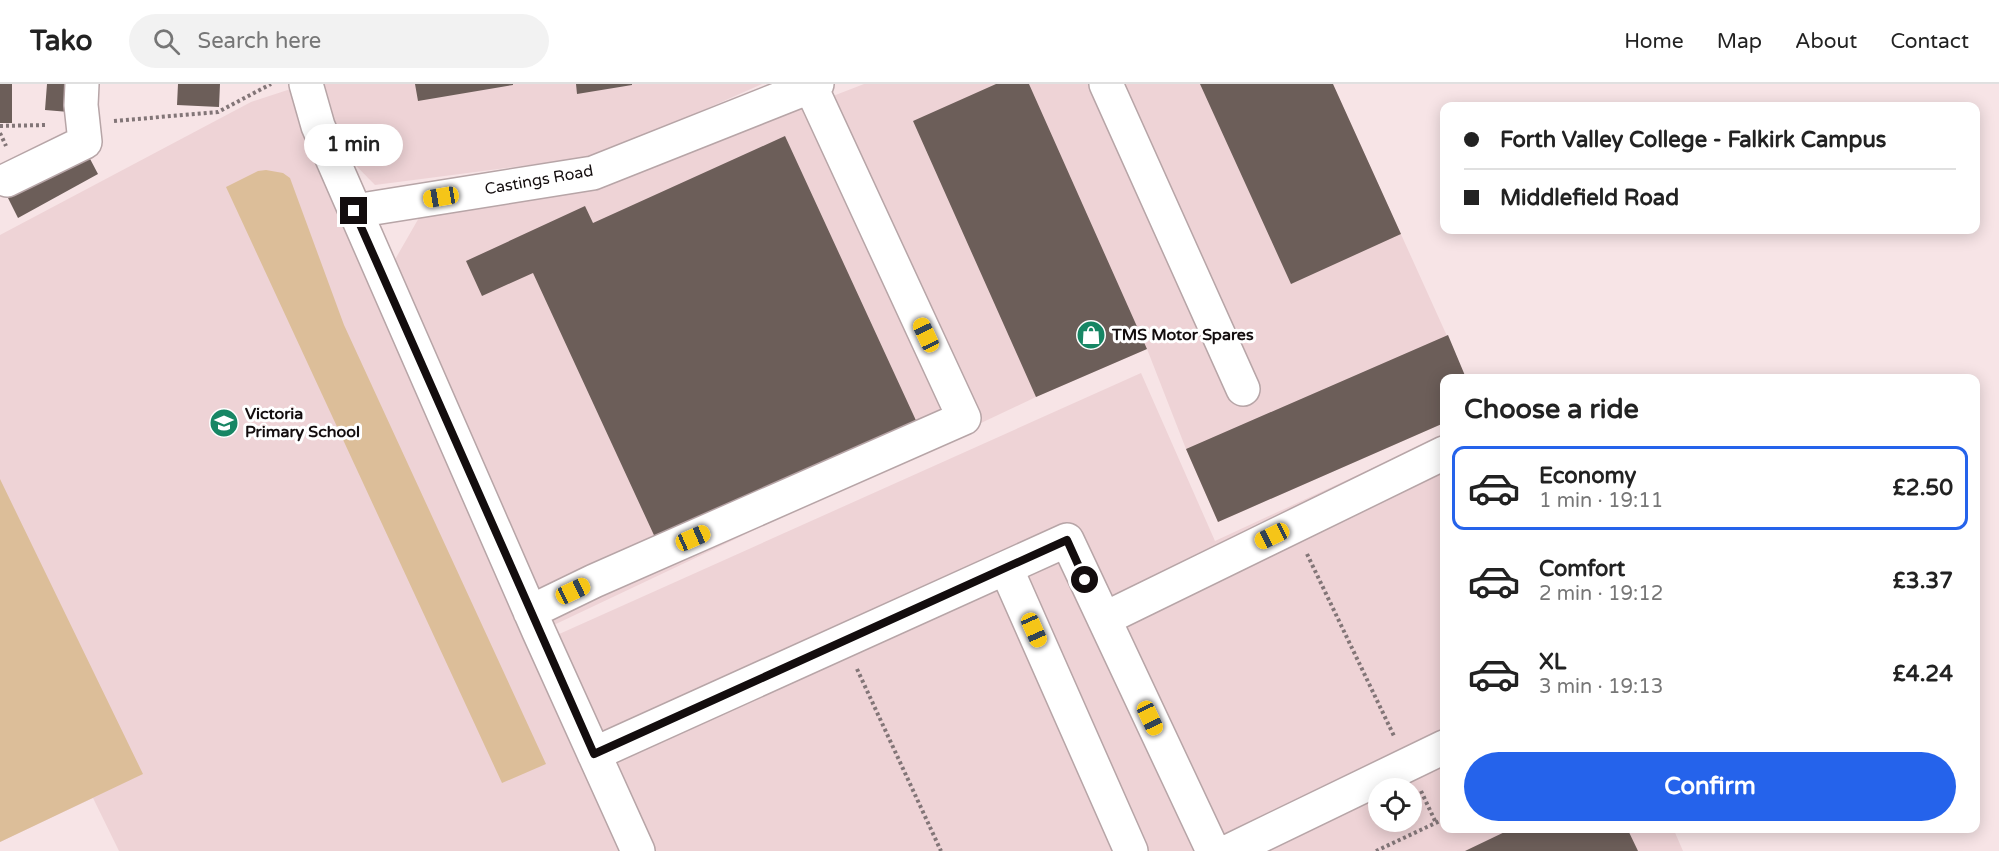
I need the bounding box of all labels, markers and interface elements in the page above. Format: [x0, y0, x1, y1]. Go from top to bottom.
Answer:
search box [129, 14, 549, 68]
text: Tako [30, 24, 93, 58]
icon: search [150, 25, 183, 58]
text: Search here [198, 28, 321, 54]
text: Home [1624, 29, 1684, 54]
text: Map [1717, 29, 1762, 54]
text: About [1795, 29, 1857, 54]
text: Contact [1890, 29, 1969, 54]
callout: 1 min [304, 124, 404, 166]
text: Forth Valley College - Falkirk Campus [1500, 127, 1886, 153]
text: 1 min [327, 133, 380, 157]
street label: Castings Road [483, 161, 595, 199]
car [422, 185, 460, 209]
text: Middlefield Road [1500, 185, 1679, 211]
route end [340, 197, 367, 224]
car [910, 315, 942, 355]
shop icon: TMS Motor Spares [1075, 319, 1107, 351]
place label: TMS Motor Spares [1111, 325, 1254, 345]
text: Choose a ride [1464, 393, 1639, 426]
place label: Victoria Primary School [245, 404, 360, 442]
school or university icon: Victoria Primary School [208, 407, 240, 439]
icon: car [1467, 461, 1521, 515]
text: Economy [1539, 463, 1636, 489]
text: £2.50 [1893, 475, 1953, 501]
text: 1 min · 19:11 [1539, 489, 1663, 513]
car [1252, 520, 1292, 552]
car [673, 522, 713, 554]
icon: car [1467, 554, 1521, 608]
text: Comfort [1539, 556, 1625, 582]
route start [1071, 566, 1098, 593]
text: £3.37 [1893, 568, 1953, 594]
car [553, 575, 593, 607]
text: 2 min · 19:12 [1539, 582, 1663, 606]
car [1018, 610, 1050, 650]
icon: car [1467, 647, 1521, 701]
text: XL [1539, 649, 1566, 675]
text: £4.24 [1893, 661, 1953, 687]
text: 3 min · 19:13 [1539, 675, 1663, 699]
car [1134, 698, 1166, 738]
button: Confirm [1464, 752, 1956, 821]
map controls [1368, 778, 1422, 832]
button: locate [1368, 778, 1422, 832]

